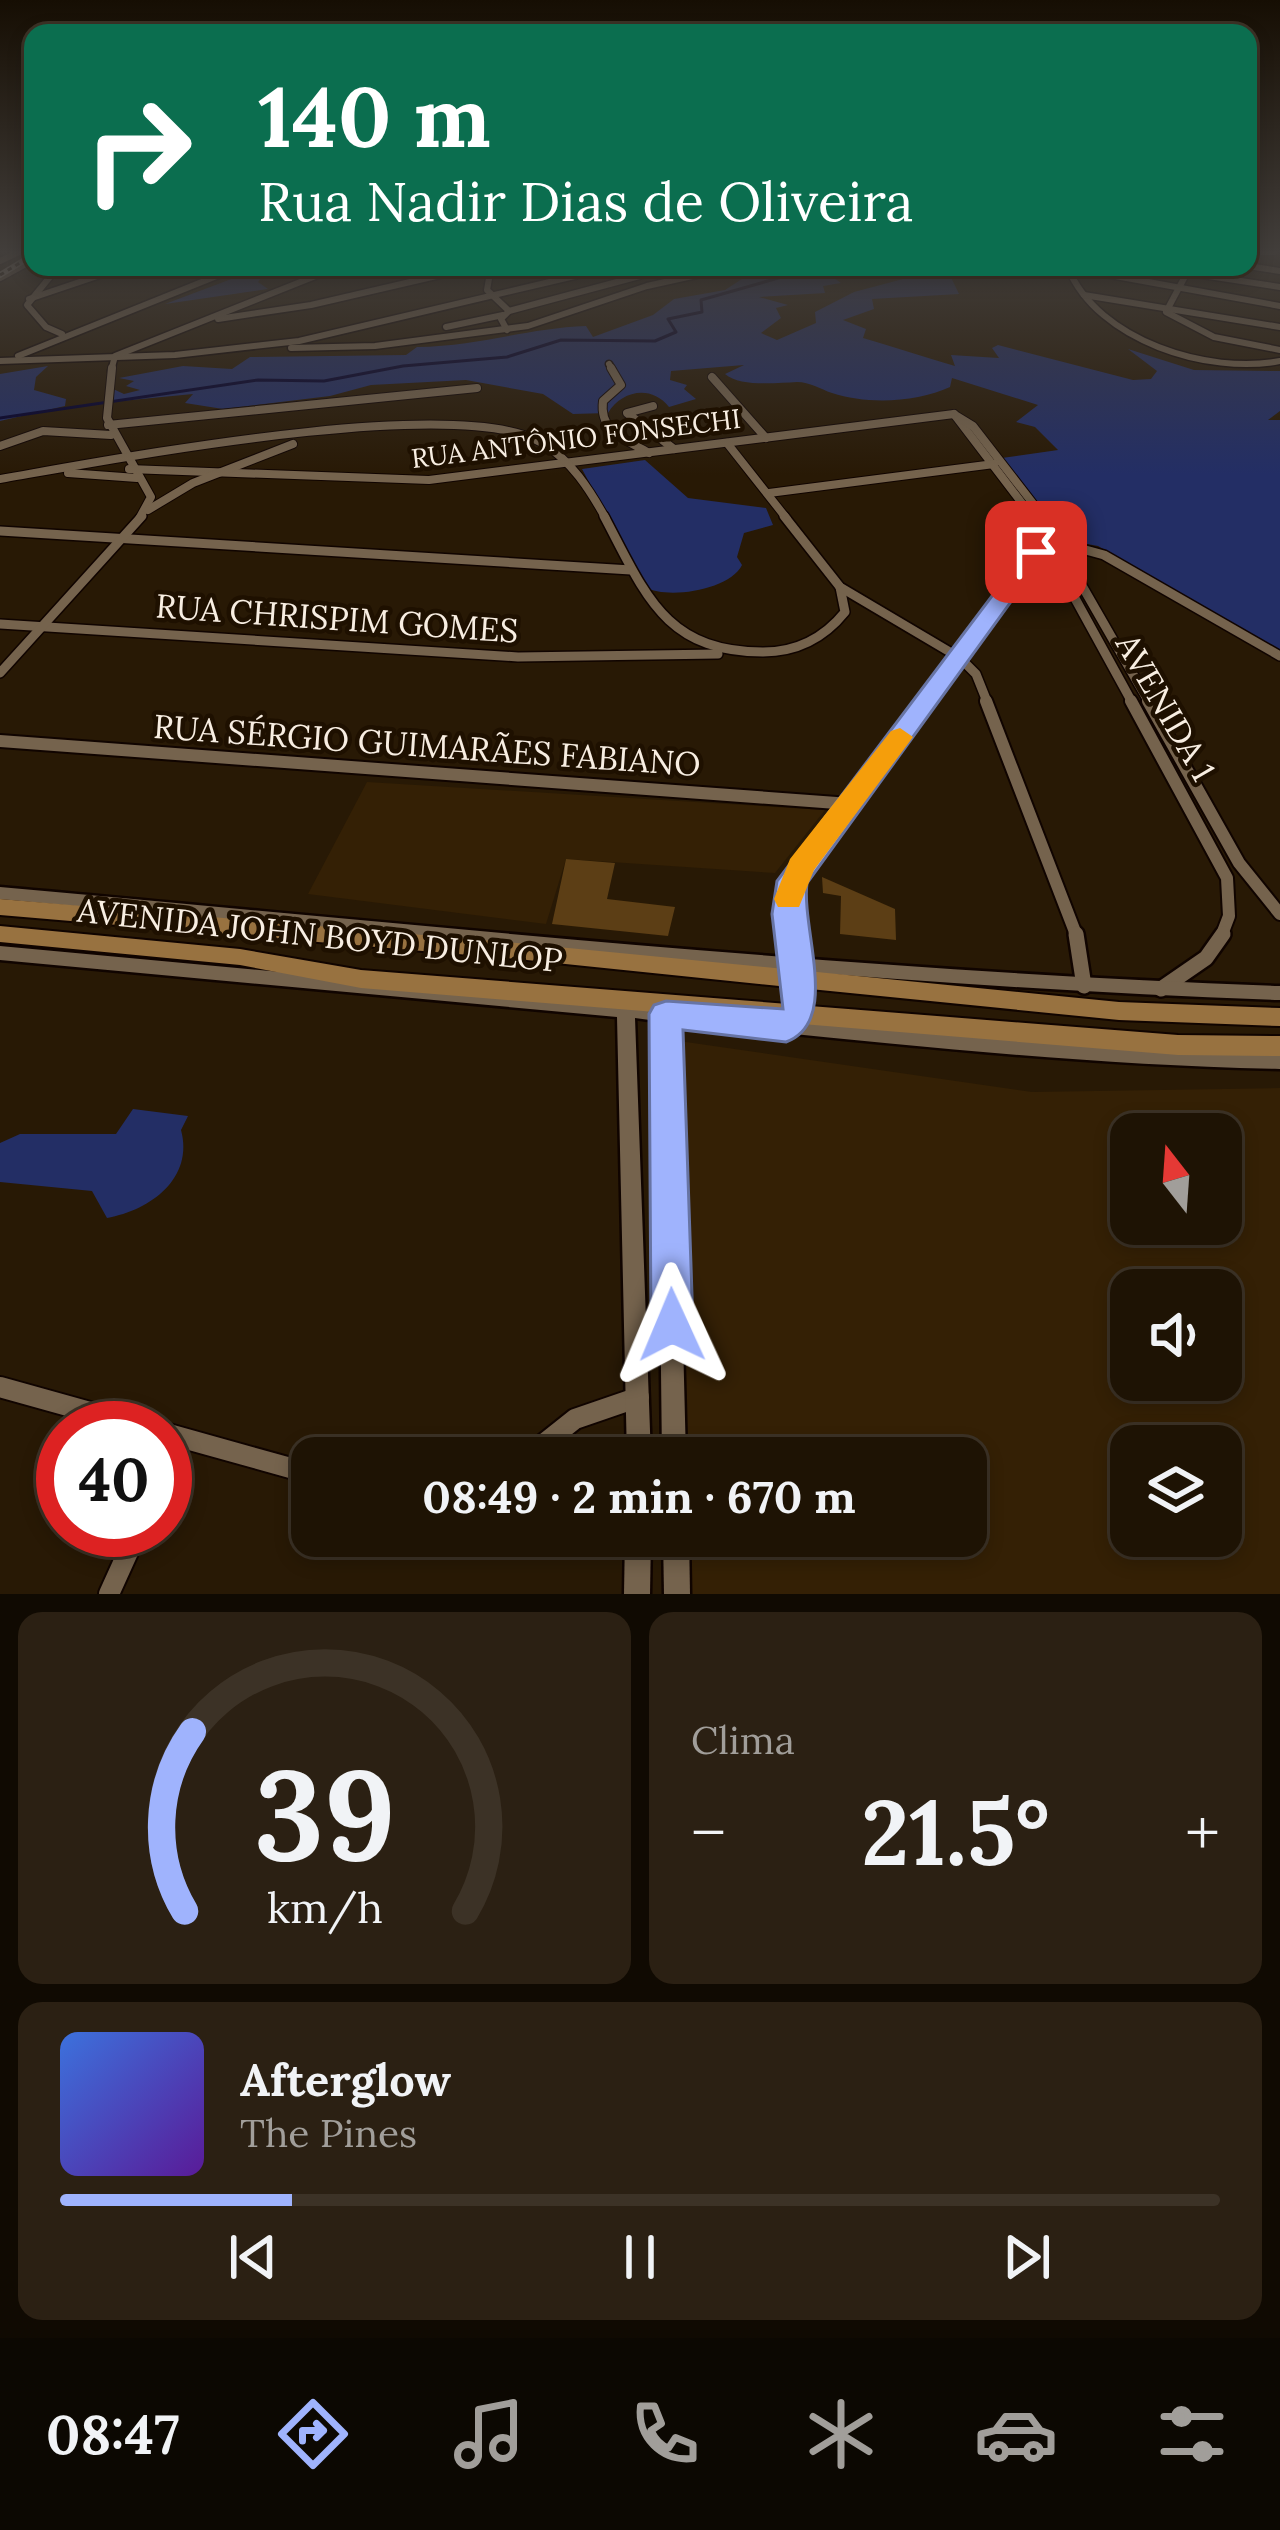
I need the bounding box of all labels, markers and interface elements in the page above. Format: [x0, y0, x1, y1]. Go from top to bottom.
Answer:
text: 140 m [258, 62, 491, 170]
icon: right [60, 72, 216, 228]
text: Rua Nadir Dias de Oliveira [258, 167, 913, 236]
street label: RUA ANTÔNIO FONSECHI [409, 401, 743, 475]
pin [985, 501, 1087, 603]
icon: arrive [1003, 519, 1069, 585]
street label: RUA CHRISPIM GOMES [154, 584, 520, 652]
street label: AVENIDA 1 [1107, 625, 1225, 788]
street label: RUA SÉRGIO GUIMARÃES FABIANO [152, 705, 702, 785]
street label: AVENIDA JOHN BOYD DUNLOP [74, 889, 565, 981]
north arrow [1110, 1113, 1242, 1245]
map controls [1110, 1113, 1242, 1557]
position arrow [609, 1262, 735, 1388]
button: sound [1110, 1269, 1242, 1401]
speed limit sign: 40 [36, 1401, 192, 1557]
button: layers [1110, 1425, 1242, 1557]
text: 08:49 · 2 min · 670 m [422, 1468, 856, 1525]
text: Clima [691, 1715, 795, 1765]
text: 39 [254, 1734, 395, 1894]
text: 21.5° [861, 1774, 1050, 1890]
text: − [691, 1790, 726, 1874]
text: + [1185, 1790, 1220, 1874]
text: km/h [267, 1880, 382, 1935]
text: Afterglow [240, 2051, 451, 2108]
text: The Pines [240, 2108, 417, 2158]
icon: previous [220, 2224, 286, 2290]
icon: pause [607, 2224, 673, 2290]
icon: next [994, 2224, 1060, 2290]
icon: directions [271, 2392, 355, 2476]
icon: music [447, 2392, 531, 2476]
icon: phone [623, 2392, 707, 2476]
icon: climate [799, 2392, 883, 2476]
icon: car [974, 2392, 1058, 2476]
icon: filters [1150, 2392, 1234, 2476]
text: 08:47 [46, 2400, 179, 2469]

